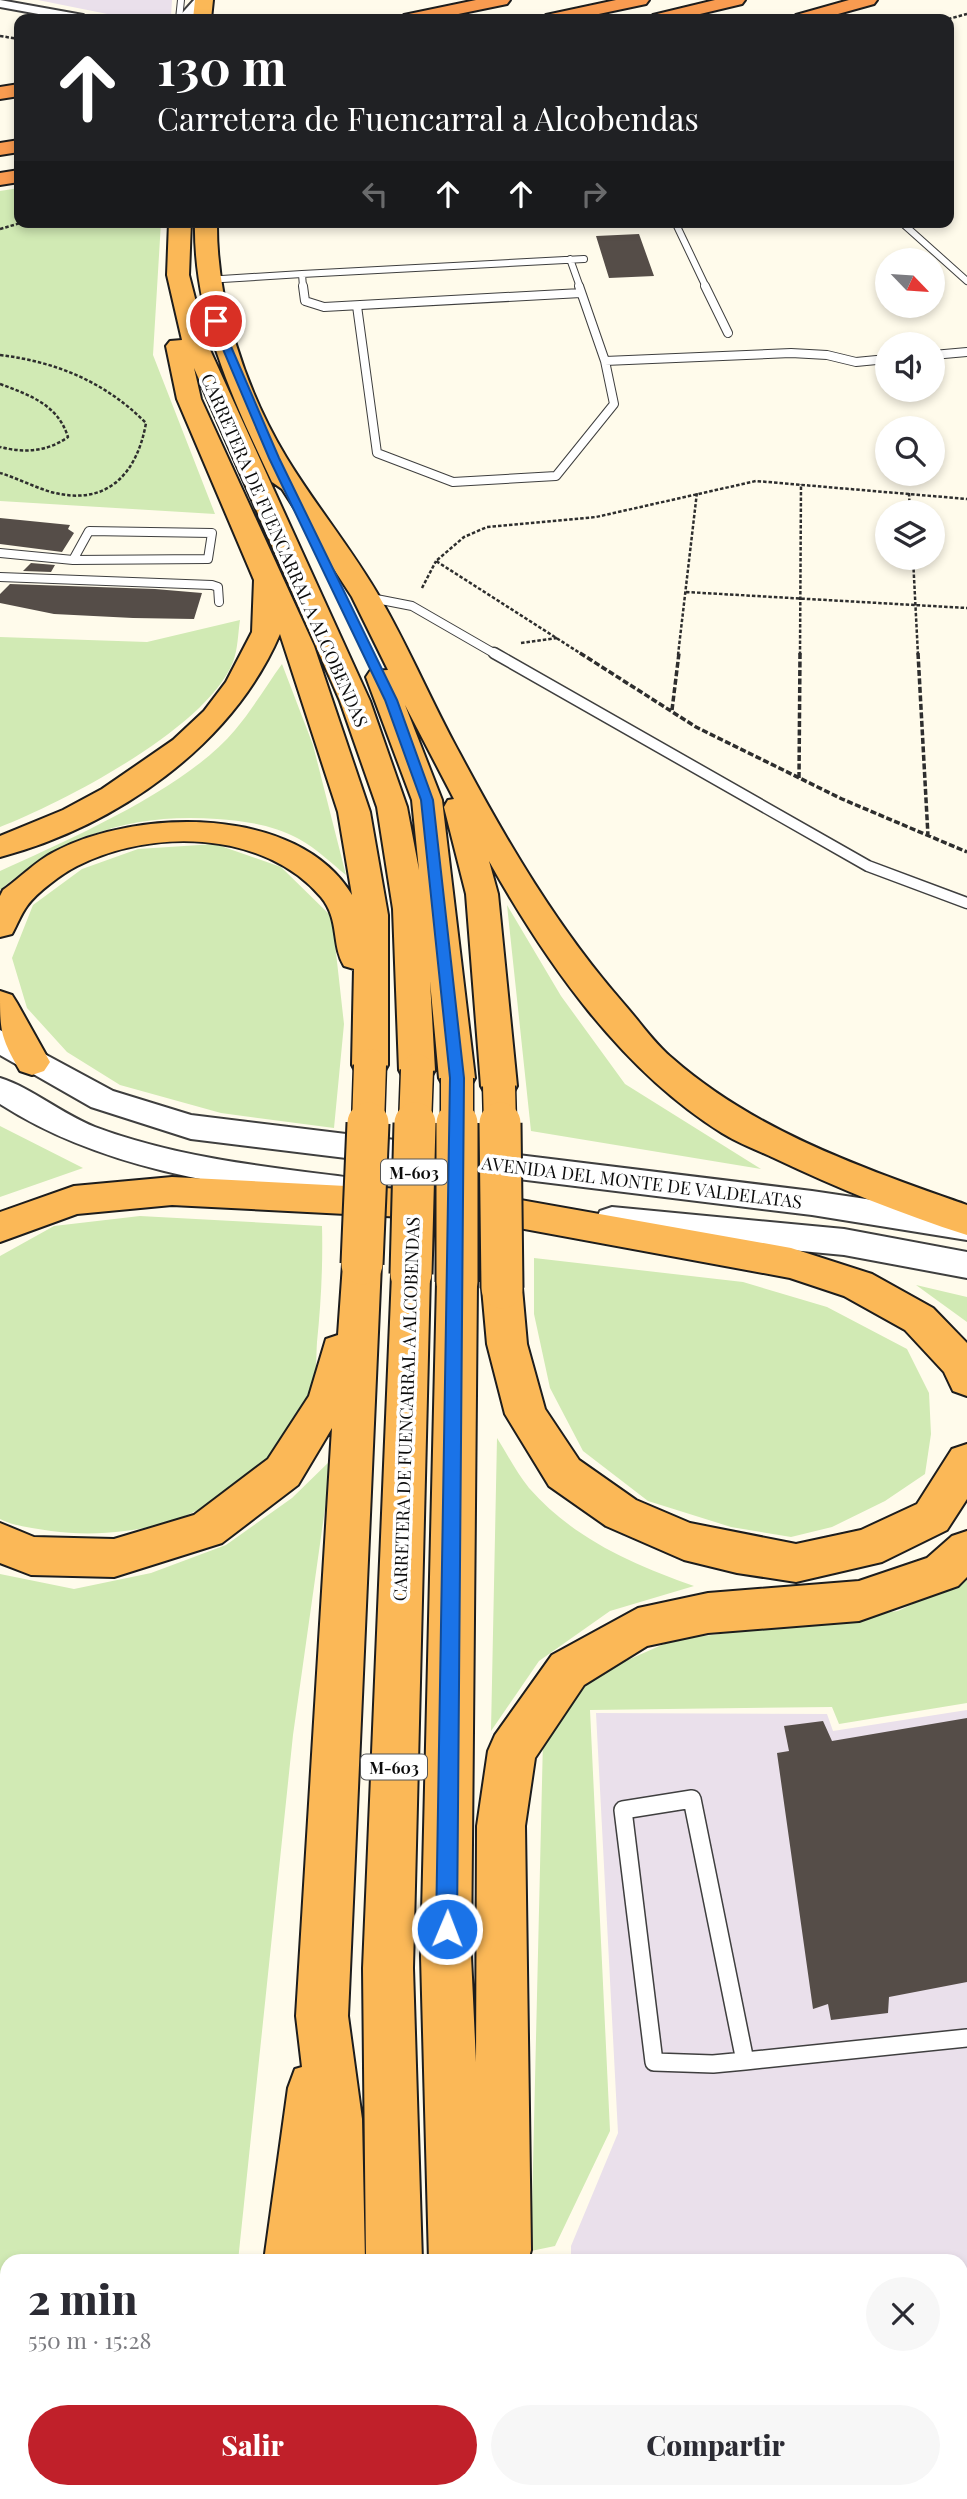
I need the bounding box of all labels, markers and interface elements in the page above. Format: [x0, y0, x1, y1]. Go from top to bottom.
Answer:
text: 130 m [157, 33, 287, 98]
icon: ahead [42, 42, 133, 133]
text: Carretera de Fuencarral a Alcobendas [157, 96, 699, 139]
icon: left [356, 175, 394, 213]
icon: ahead [429, 175, 467, 213]
icon: ahead [502, 175, 540, 213]
icon: right [575, 175, 613, 213]
north arrow [875, 248, 945, 318]
map controls [875, 248, 945, 570]
pin [186, 291, 246, 351]
icon: arrive [197, 302, 235, 340]
button: sound [875, 332, 945, 402]
street label: CARRETERA DE FUENCARRAL A ALCOBENDAS [196, 369, 374, 731]
button: search [875, 416, 945, 486]
button: layers [875, 500, 945, 570]
street label: AVENIDA DEL MONTE DE VALDELATAS [479, 1150, 804, 1214]
road number: M-603 [381, 1160, 447, 1184]
street label: CARRETERA DE FUENCARRAL A ALCOBENDAS [387, 1216, 425, 1602]
road number: M-603 [361, 1754, 427, 1779]
position arrow [410, 1892, 484, 1966]
text: 2 min [28, 2270, 137, 2326]
button: close [866, 2277, 940, 2351]
text: 550 m · 15:28 [28, 2324, 151, 2355]
button: Salir [28, 2405, 477, 2485]
button: Compartir [491, 2405, 940, 2485]

